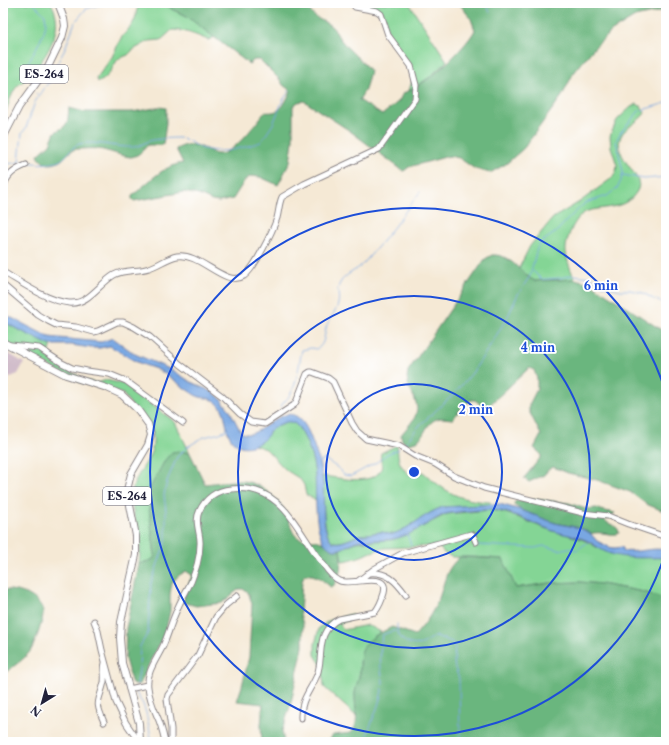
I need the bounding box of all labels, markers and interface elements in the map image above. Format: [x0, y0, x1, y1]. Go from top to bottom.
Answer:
road number: ES-264 [20, 65, 68, 83]
text: 6 min [584, 278, 619, 293]
text: 4 min [521, 340, 556, 355]
text: 2 min [459, 402, 494, 417]
centre of rings [407, 465, 421, 479]
road number: ES-264 [103, 487, 151, 505]
north arrow [22, 683, 62, 723]
text: N [28, 702, 44, 719]

